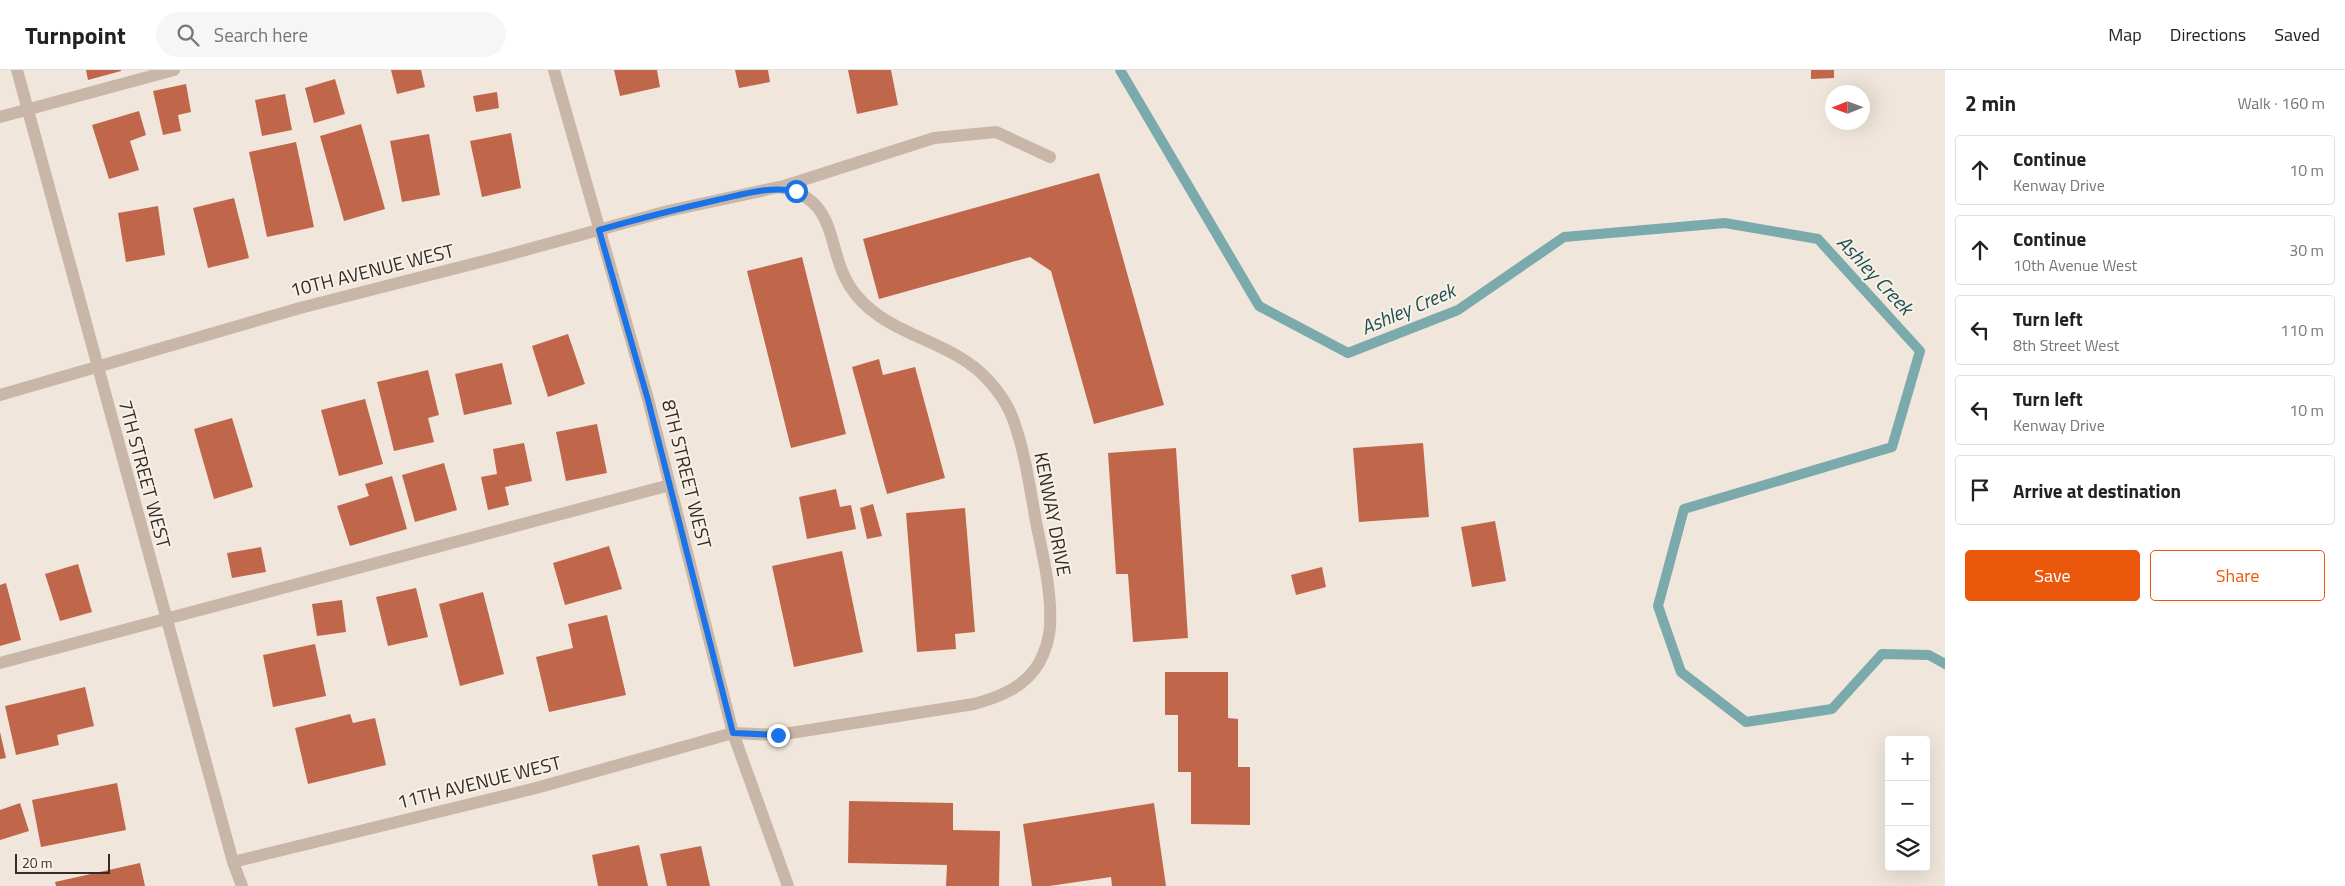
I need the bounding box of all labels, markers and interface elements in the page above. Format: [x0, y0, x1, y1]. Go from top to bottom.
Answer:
search box [156, 12, 506, 57]
text: Turnpoint [25, 17, 126, 53]
text: Search here [214, 20, 308, 49]
icon: search [174, 21, 202, 49]
text: Map [2108, 21, 2142, 48]
text: Directions [2170, 21, 2246, 48]
text: Saved [2274, 21, 2320, 48]
north arrow [1825, 85, 1870, 130]
text: 2 min [1965, 87, 2016, 119]
text: Walk · 160 m [2237, 91, 2325, 115]
text: Continue [2013, 144, 2086, 173]
icon: ahead [1966, 156, 1994, 184]
text: 10 m [2289, 158, 2324, 182]
text: Kenway Drive [2013, 173, 2105, 197]
route start [785, 180, 808, 203]
text: Continue [2013, 224, 2086, 253]
water label: Ashley Creek [1830, 228, 1922, 323]
street label: 10TH AVENUE WEST [287, 235, 457, 304]
icon: ahead [1966, 236, 1994, 264]
text: 30 m [2289, 238, 2324, 262]
text: 10th Avenue West [2013, 253, 2137, 277]
water label: Ashley Creek [1356, 274, 1462, 342]
text: Turn left [2013, 304, 2083, 333]
icon: left [1966, 316, 1994, 344]
text: 110 m [2280, 318, 2324, 342]
text: 8th Street West [2013, 333, 2119, 357]
text: Turn left [2013, 384, 2083, 413]
street label: 8TH STREET WEST [655, 396, 720, 551]
icon: left [1966, 396, 1994, 424]
street label: 7TH STREET WEST [112, 397, 179, 551]
text: 10 m [2289, 398, 2324, 422]
text: Kenway Drive [2013, 413, 2105, 437]
street label: KENWAY DRIVE [1027, 449, 1080, 578]
icon: arrive [1966, 476, 1994, 504]
text: Arrive at destination [2013, 476, 2181, 505]
button: Save [1965, 550, 2140, 601]
button: Share [2150, 550, 2325, 601]
route end [767, 724, 790, 747]
map controls [1885, 736, 1930, 871]
button: + [1885, 736, 1930, 781]
street label: 11TH AVENUE WEST [394, 747, 564, 816]
button: − [1885, 781, 1930, 826]
button: layers [1885, 826, 1930, 871]
scale bar [15, 851, 110, 874]
text: 20 m [22, 852, 52, 873]

